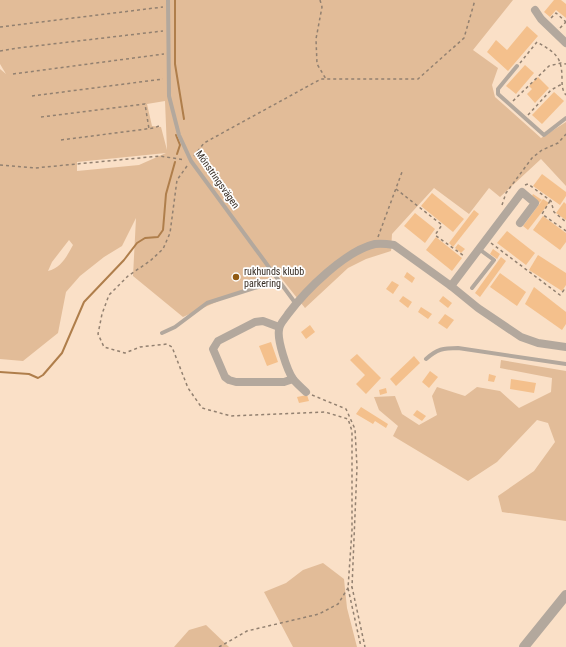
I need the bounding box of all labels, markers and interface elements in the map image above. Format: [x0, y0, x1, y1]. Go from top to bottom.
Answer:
street label: Mönstringsvägen [194, 148, 242, 210]
place label: rukhunds klubb parkering [244, 266, 304, 289]
marker: rukhunds klubb parkering [231, 272, 241, 282]

